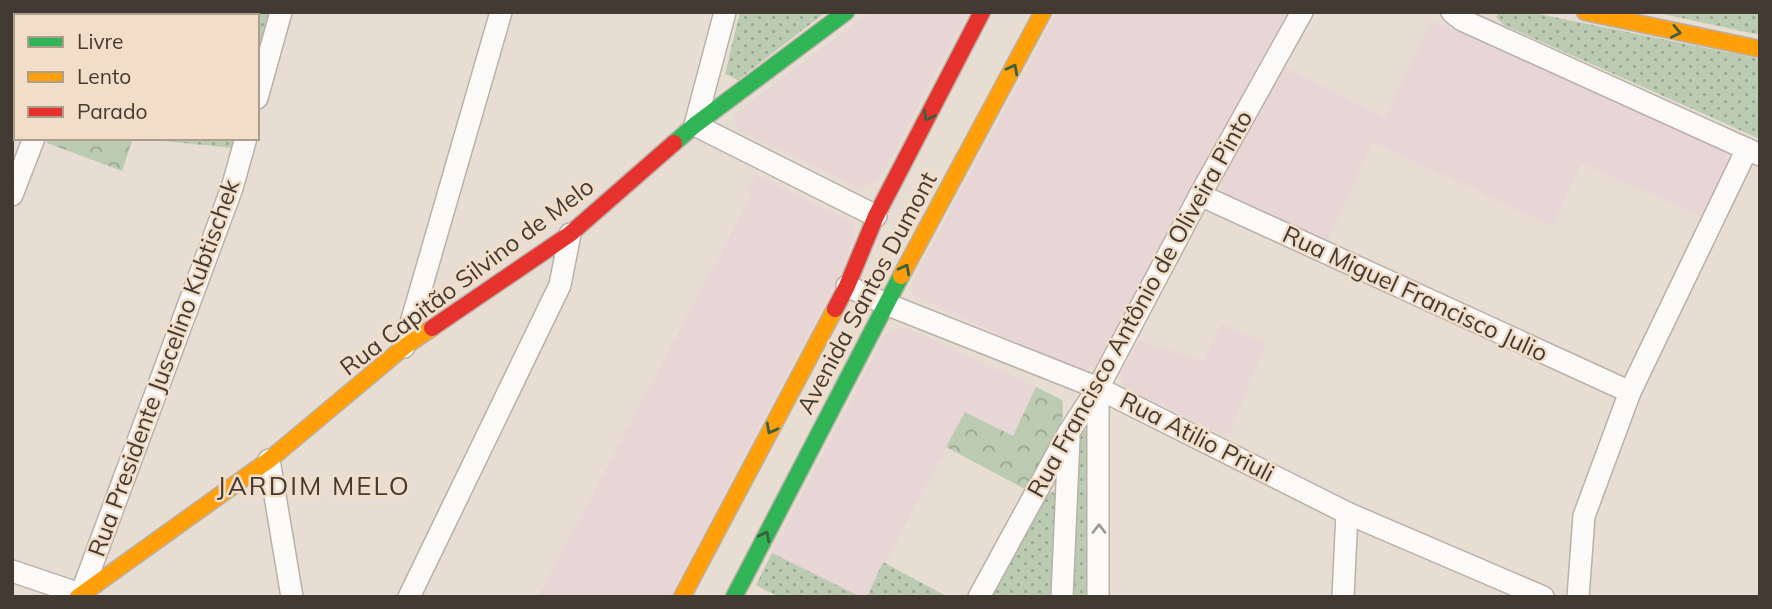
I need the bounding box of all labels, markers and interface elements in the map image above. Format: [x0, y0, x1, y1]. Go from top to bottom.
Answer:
legend [14, 14, 259, 140]
one-way arrow [1670, 23, 1682, 38]
text: Livre [77, 28, 124, 54]
text: Lento [77, 63, 131, 89]
one-way arrow [1005, 64, 1018, 76]
text: Parado [77, 98, 147, 124]
street label: Rua Francisco Antônio de Oliveira Pinto [1020, 105, 1258, 502]
one-way arrow [923, 109, 936, 121]
street label: Avenida Santos Dumont [789, 166, 943, 419]
street label: Rua Capitão Silvino de Melo [334, 171, 599, 381]
street label: Rua Presidente Juscelino Kubtischek [81, 174, 246, 560]
street label: Rua Miguel Francisco Julio [1278, 218, 1553, 368]
one-way arrow [897, 264, 910, 277]
street label: Rua Atilio Priuli [1115, 384, 1280, 488]
one-way arrow [766, 422, 779, 434]
district label: JARDIM MELO [217, 469, 411, 502]
one-way arrow [1091, 523, 1107, 533]
one-way arrow [757, 531, 771, 543]

